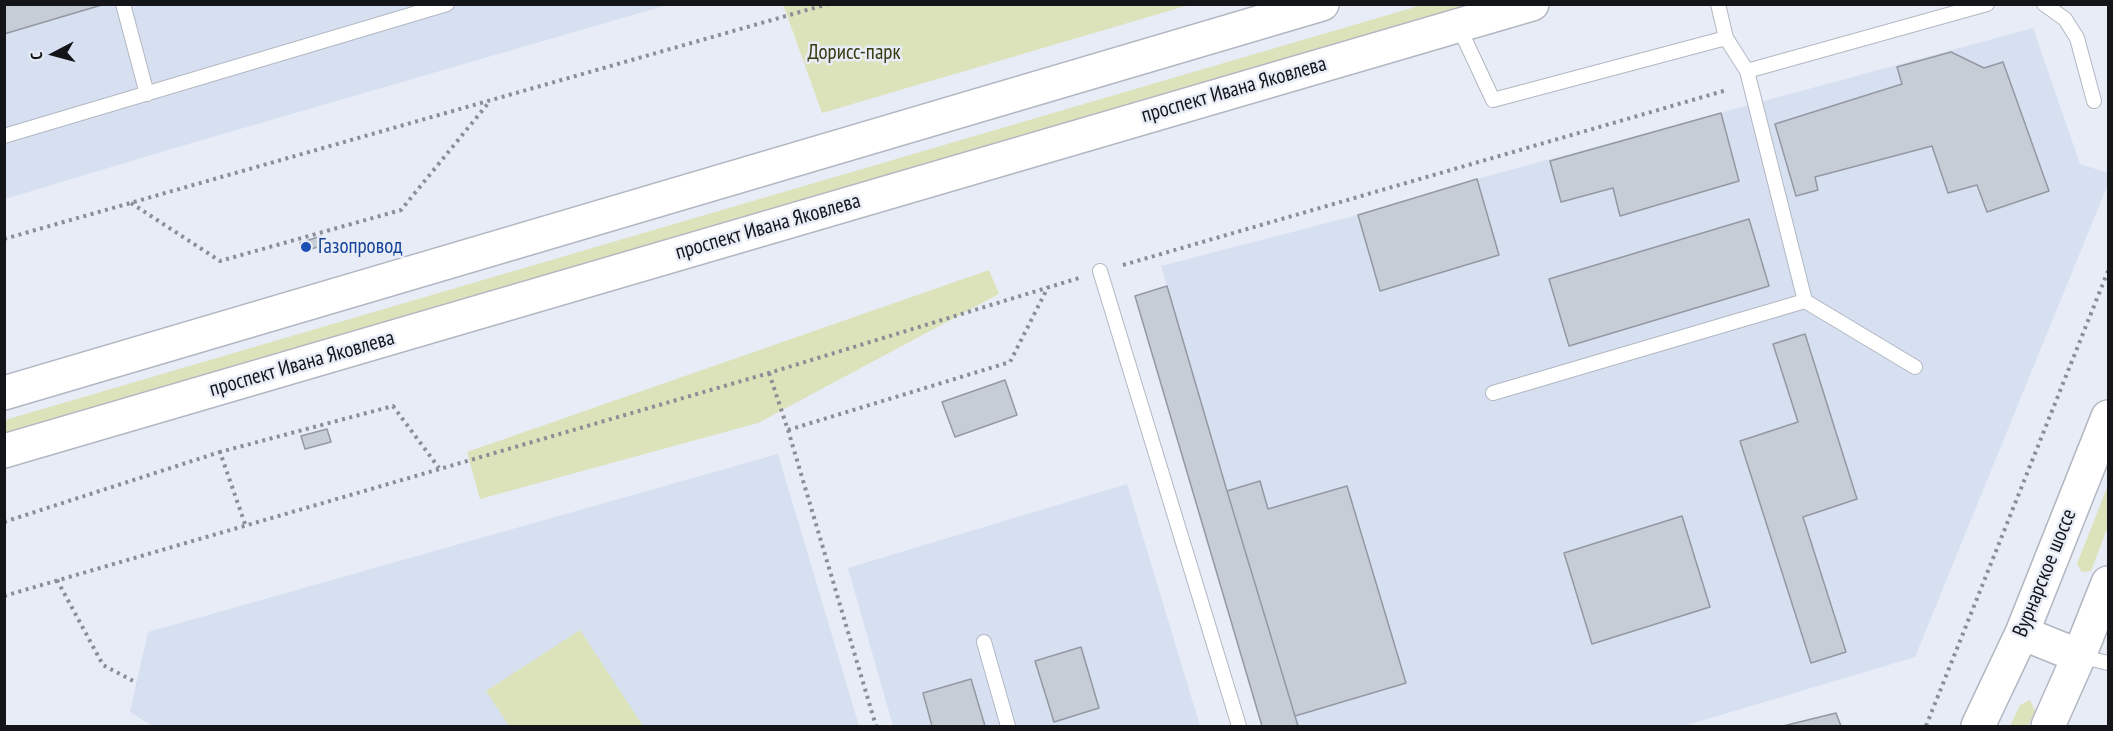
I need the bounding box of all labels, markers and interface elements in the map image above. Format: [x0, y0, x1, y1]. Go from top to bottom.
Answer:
north arrow [24, 24, 84, 84]
park label: Дорисс-парк [807, 40, 901, 66]
text: С [26, 51, 46, 61]
street label: проспект Ивана Яковлева [1139, 52, 1329, 128]
street label: проспект Ивана Яковлева [673, 189, 863, 265]
place label: Газопровод [318, 234, 402, 260]
marker: Газопровод [299, 240, 313, 254]
street label: проспект Ивана Яковлева [207, 326, 397, 402]
street label: Вурнарское шоссе [2008, 505, 2082, 641]

